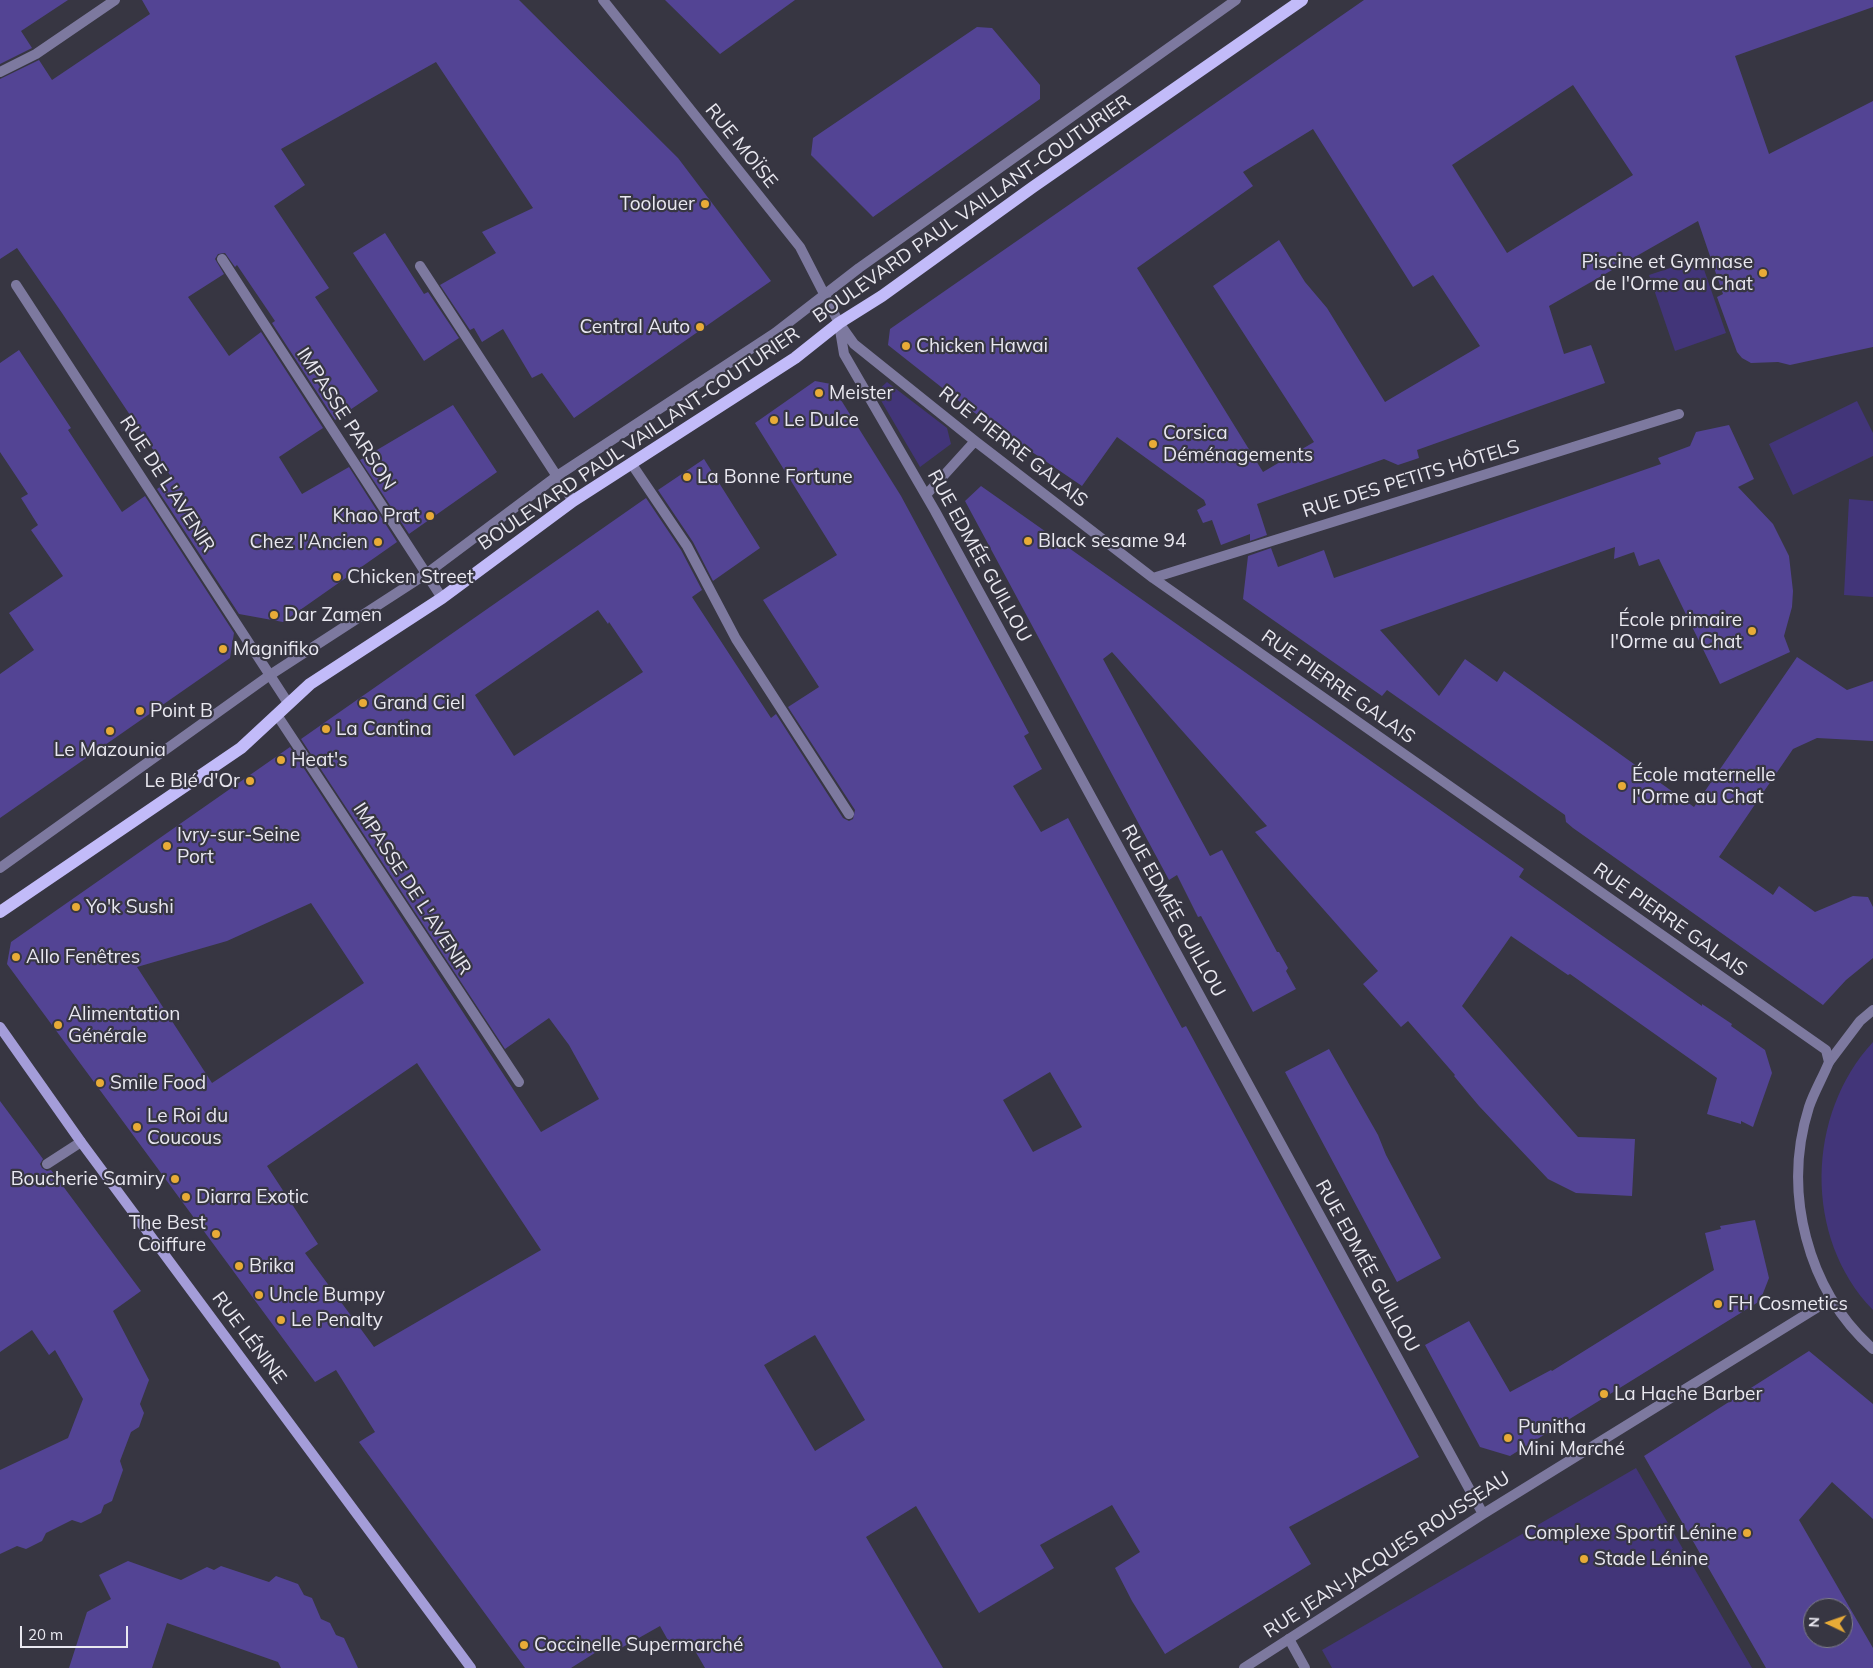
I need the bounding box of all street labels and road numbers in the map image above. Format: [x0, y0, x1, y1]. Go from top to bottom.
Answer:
street label: BOULEVARD PAUL VAILLANT-COUTURIER [809, 90, 1135, 328]
street label: RUE MOÏSE [700, 99, 782, 193]
street label: BOULEVARD PAUL VAILLANT-COUTURIER [474, 323, 804, 555]
street label: IMPASSE PARSON [292, 344, 400, 494]
street label: RUE PIERRE GALAIS [934, 382, 1092, 512]
street label: RUE DE L'AVENIR [115, 412, 219, 556]
street label: RUE DES PETITS HÔTELS [1300, 435, 1522, 523]
street label: RUE EDMÉE GUILLOU [922, 466, 1036, 646]
street label: RUE PIERRE GALAIS [1257, 625, 1419, 749]
street label: IMPASSE DE L'AVENIR [348, 799, 476, 979]
street label: RUE EDMÉE GUILLOU [1116, 821, 1230, 1001]
street label: RUE PIERRE GALAIS [1589, 858, 1751, 982]
street label: RUE EDMÉE GUILLOU [1310, 1176, 1424, 1356]
street label: RUE LÉNINE [207, 1288, 291, 1388]
street label: RUE JEAN-JACQUES ROUSSEAU [1260, 1467, 1514, 1643]

